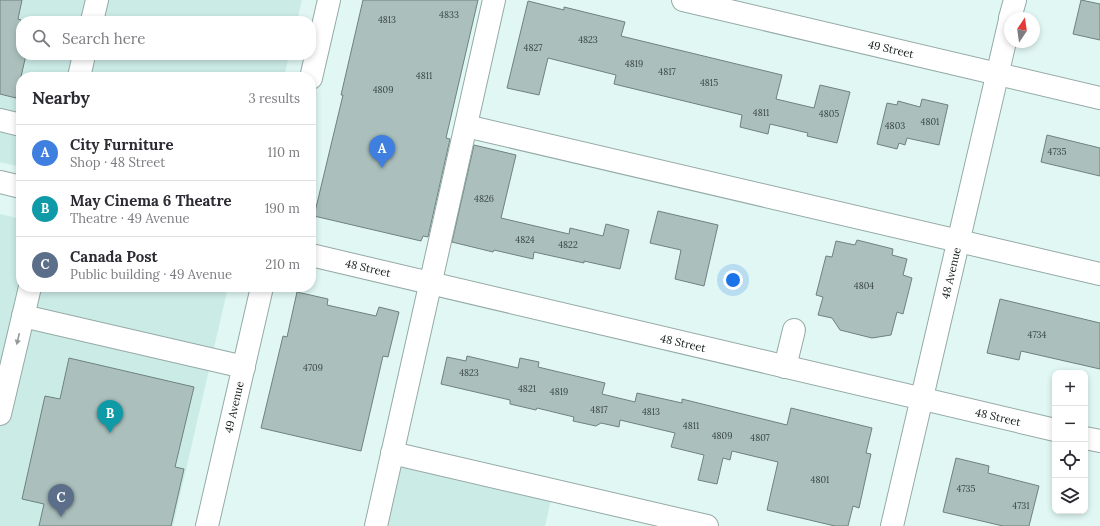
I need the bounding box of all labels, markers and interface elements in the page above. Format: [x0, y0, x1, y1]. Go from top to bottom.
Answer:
house number: 4833 [439, 9, 459, 20]
north arrow [1004, 12, 1040, 48]
house number: 4813 [378, 14, 396, 25]
search box [16, 16, 316, 60]
icon: search [30, 27, 52, 49]
text: Search here [62, 29, 145, 48]
house number: 4823 [578, 34, 598, 45]
street label: 49 Street [867, 37, 916, 61]
house number: 4827 [524, 42, 542, 53]
house number: 4819 [625, 58, 643, 69]
house number: 4817 [658, 66, 676, 77]
house number: 4811 [416, 70, 432, 81]
house number: 4815 [700, 77, 718, 88]
house number: 4809 [373, 84, 393, 95]
text: Nearby [32, 87, 90, 109]
text: 3 results [248, 90, 300, 107]
house number: 4811 [753, 107, 769, 118]
house number: 4805 [819, 108, 839, 119]
house number: 4801 [921, 116, 939, 127]
house number: 4803 [885, 120, 905, 131]
text: City Furniture [70, 135, 174, 154]
pin: A [369, 135, 395, 168]
text: A [41, 144, 49, 161]
text: 110 m [267, 144, 300, 161]
house number: 4735 [1048, 146, 1067, 157]
text: Shop · 48 Street [70, 154, 165, 171]
text: May Cinema 6 Theatre [70, 191, 232, 210]
house number: 4826 [474, 193, 494, 204]
text: B [41, 200, 49, 217]
text: 190 m [265, 200, 300, 217]
text: Theatre · 49 Avenue [70, 210, 190, 227]
house number: 4824 [515, 234, 535, 245]
house number: 4822 [558, 239, 578, 250]
street label: 48 Avenue [938, 246, 964, 300]
text: Canada Post [70, 247, 158, 266]
text: C [41, 256, 49, 273]
text: 210 m [265, 256, 300, 273]
street label: 48 Street [344, 256, 393, 280]
text: Public building · 49 Avenue [70, 266, 232, 283]
your location [723, 270, 743, 290]
house number: 4804 [854, 280, 874, 291]
house number: 4734 [1028, 329, 1047, 340]
street label: 48 Street [659, 331, 708, 355]
one-way arrow [15, 333, 21, 345]
house number: 4709 [303, 362, 323, 373]
house number: 4823 [459, 367, 479, 378]
map controls [1052, 370, 1088, 514]
button: + [1052, 370, 1088, 406]
street label: 49 Avenue [221, 380, 247, 434]
house number: 4821 [518, 383, 536, 394]
house number: 4819 [550, 386, 568, 397]
pin: B [97, 400, 123, 433]
house number: 4817 [590, 404, 608, 415]
street label: 48 Street [974, 405, 1023, 429]
house number: 4813 [642, 406, 660, 417]
button: − [1052, 406, 1088, 442]
house number: 4811 [683, 420, 699, 431]
house number: 4809 [712, 430, 732, 441]
house number: 4807 [750, 432, 770, 443]
button: locate [1052, 442, 1088, 478]
house number: 4801 [811, 474, 829, 485]
button: layers [1052, 478, 1088, 514]
house number: 4735 [957, 483, 976, 494]
pin: C [48, 484, 74, 517]
house number: 4731 [1012, 500, 1030, 511]

